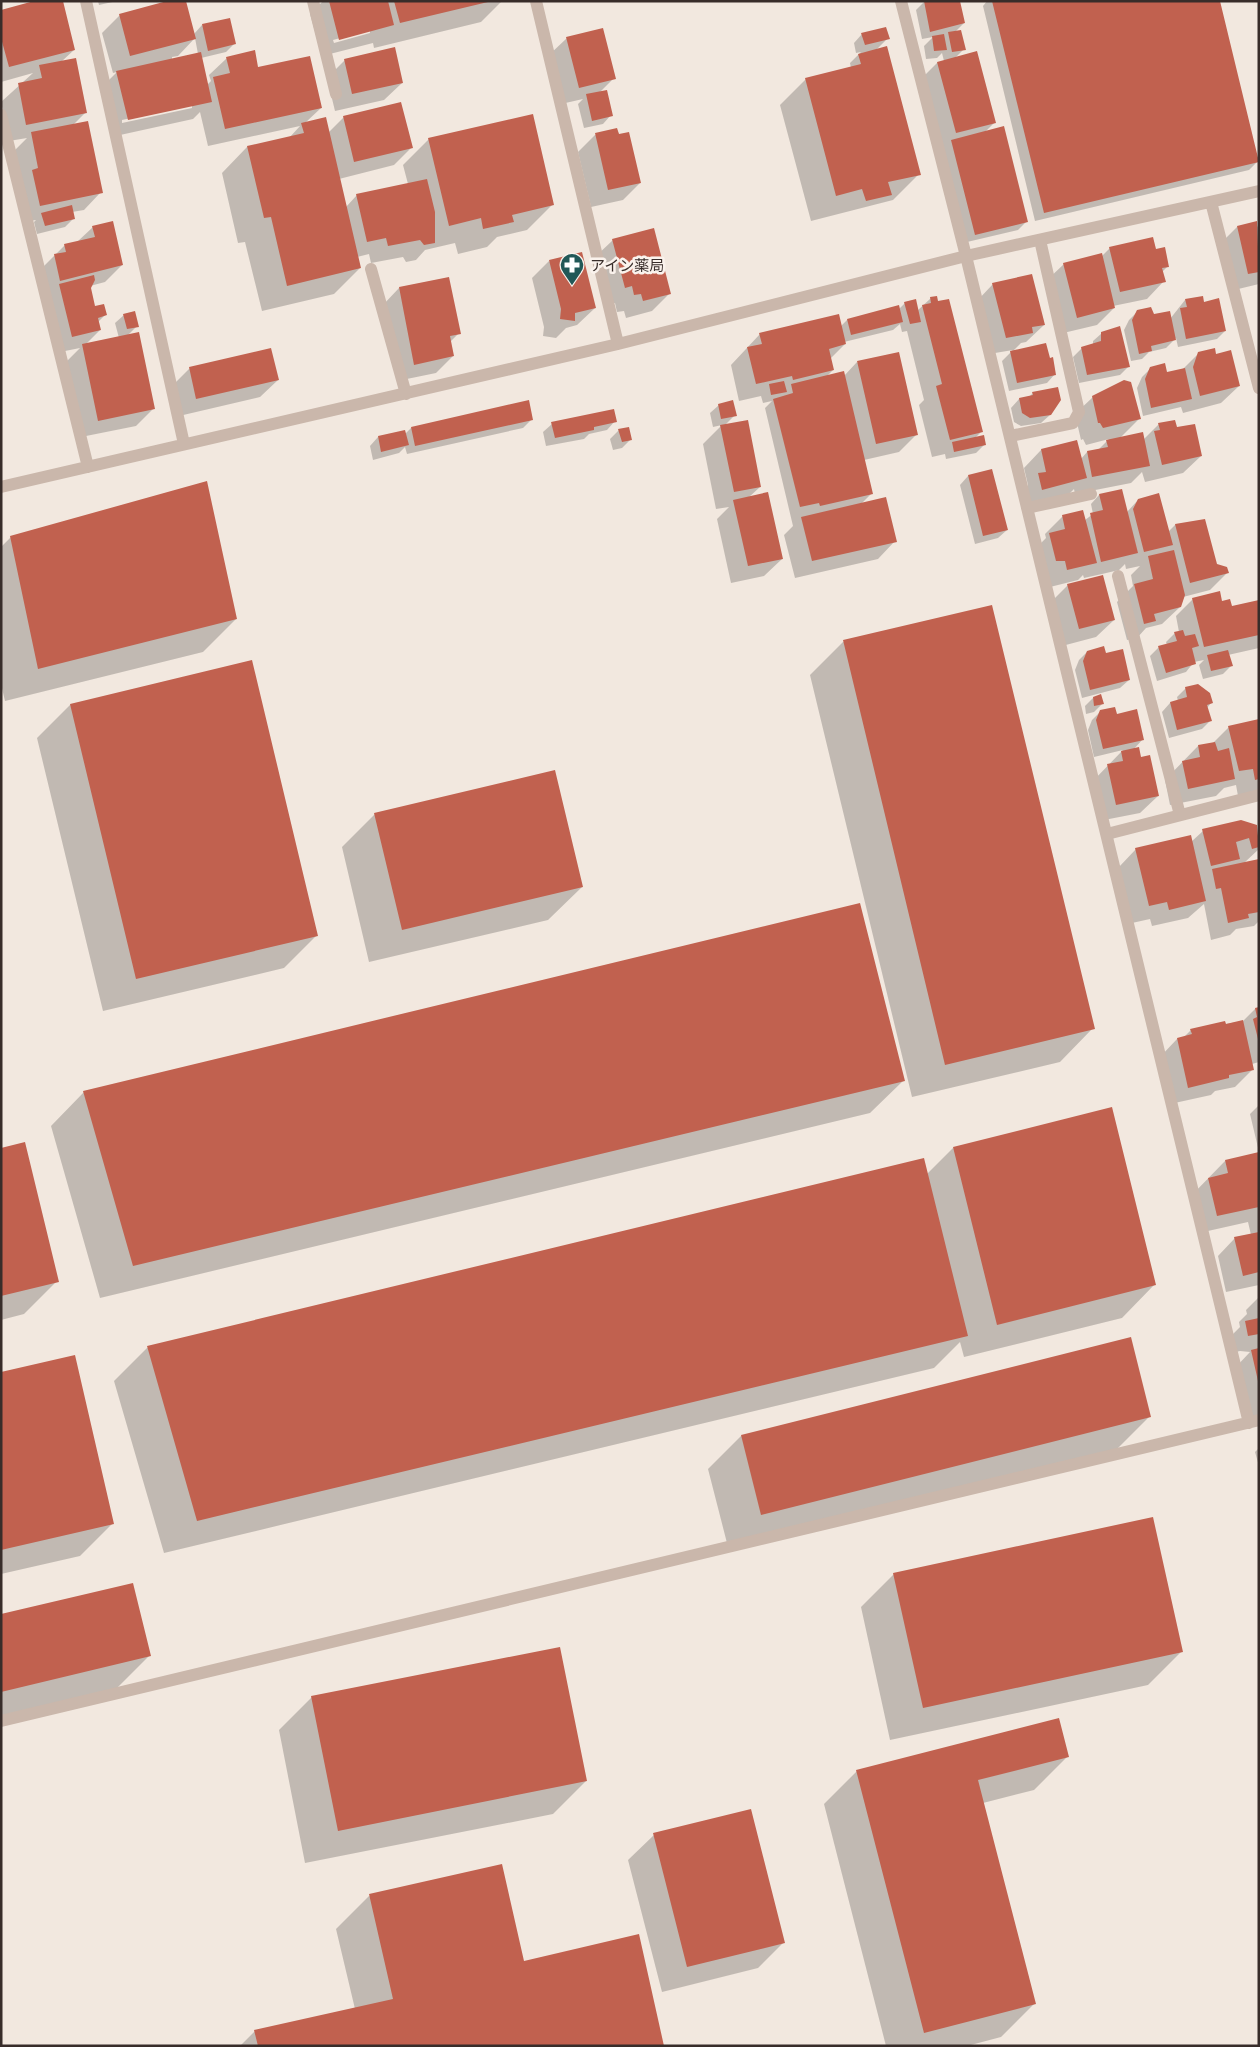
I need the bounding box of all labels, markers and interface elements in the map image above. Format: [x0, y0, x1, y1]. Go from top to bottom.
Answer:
pharmacy icon: アイン薬局 [559, 252, 585, 286]
place label: アイン薬局 [590, 256, 664, 274]

